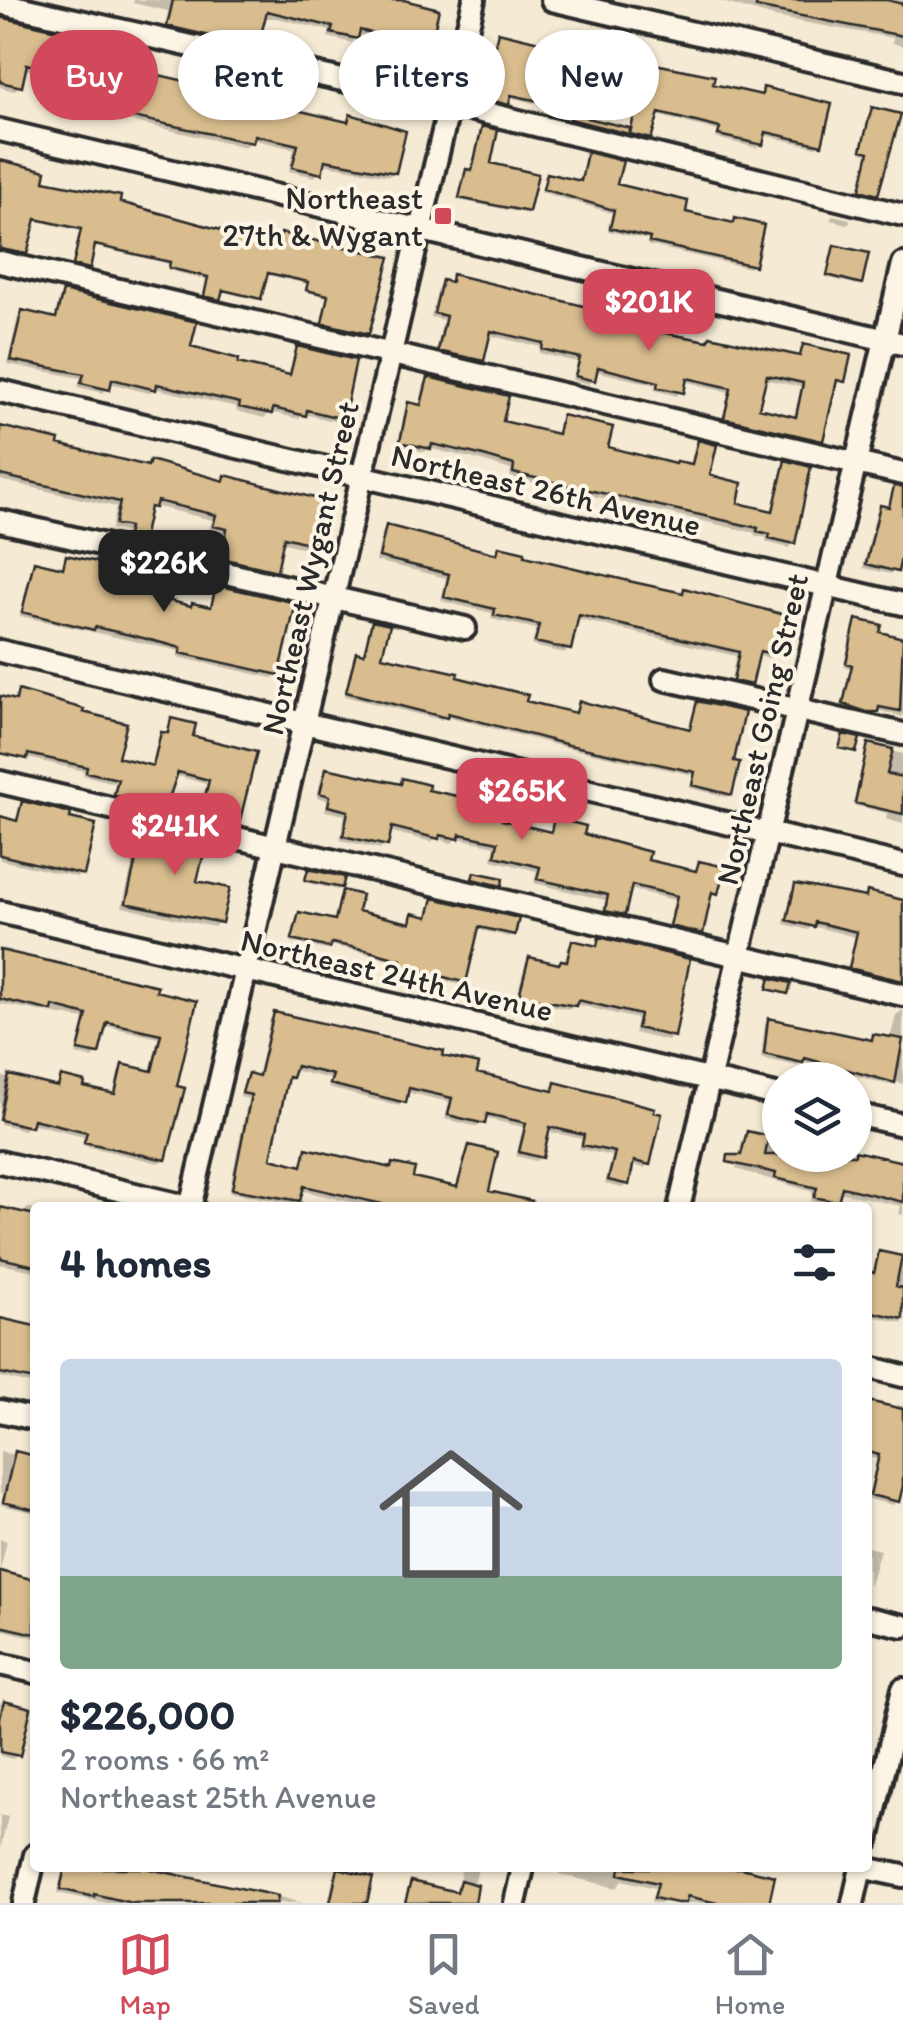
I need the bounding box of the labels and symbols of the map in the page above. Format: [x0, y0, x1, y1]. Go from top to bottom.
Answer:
place label: Northeast 27th & Wygant [222, 179, 423, 254]
marker: Northeast 27th & Wygant [432, 205, 454, 227]
pin: $201K [579, 269, 719, 354]
street label: Northeast Wygant Street [253, 397, 367, 739]
street label: Northeast 26th Avenue [387, 436, 705, 544]
pin: $226K [94, 530, 234, 615]
street label: Northeast Going Street [708, 570, 816, 888]
pin: $265K [452, 758, 592, 843]
pin: $241K [105, 793, 245, 878]
street label: Northeast 24th Avenue [237, 921, 557, 1029]

